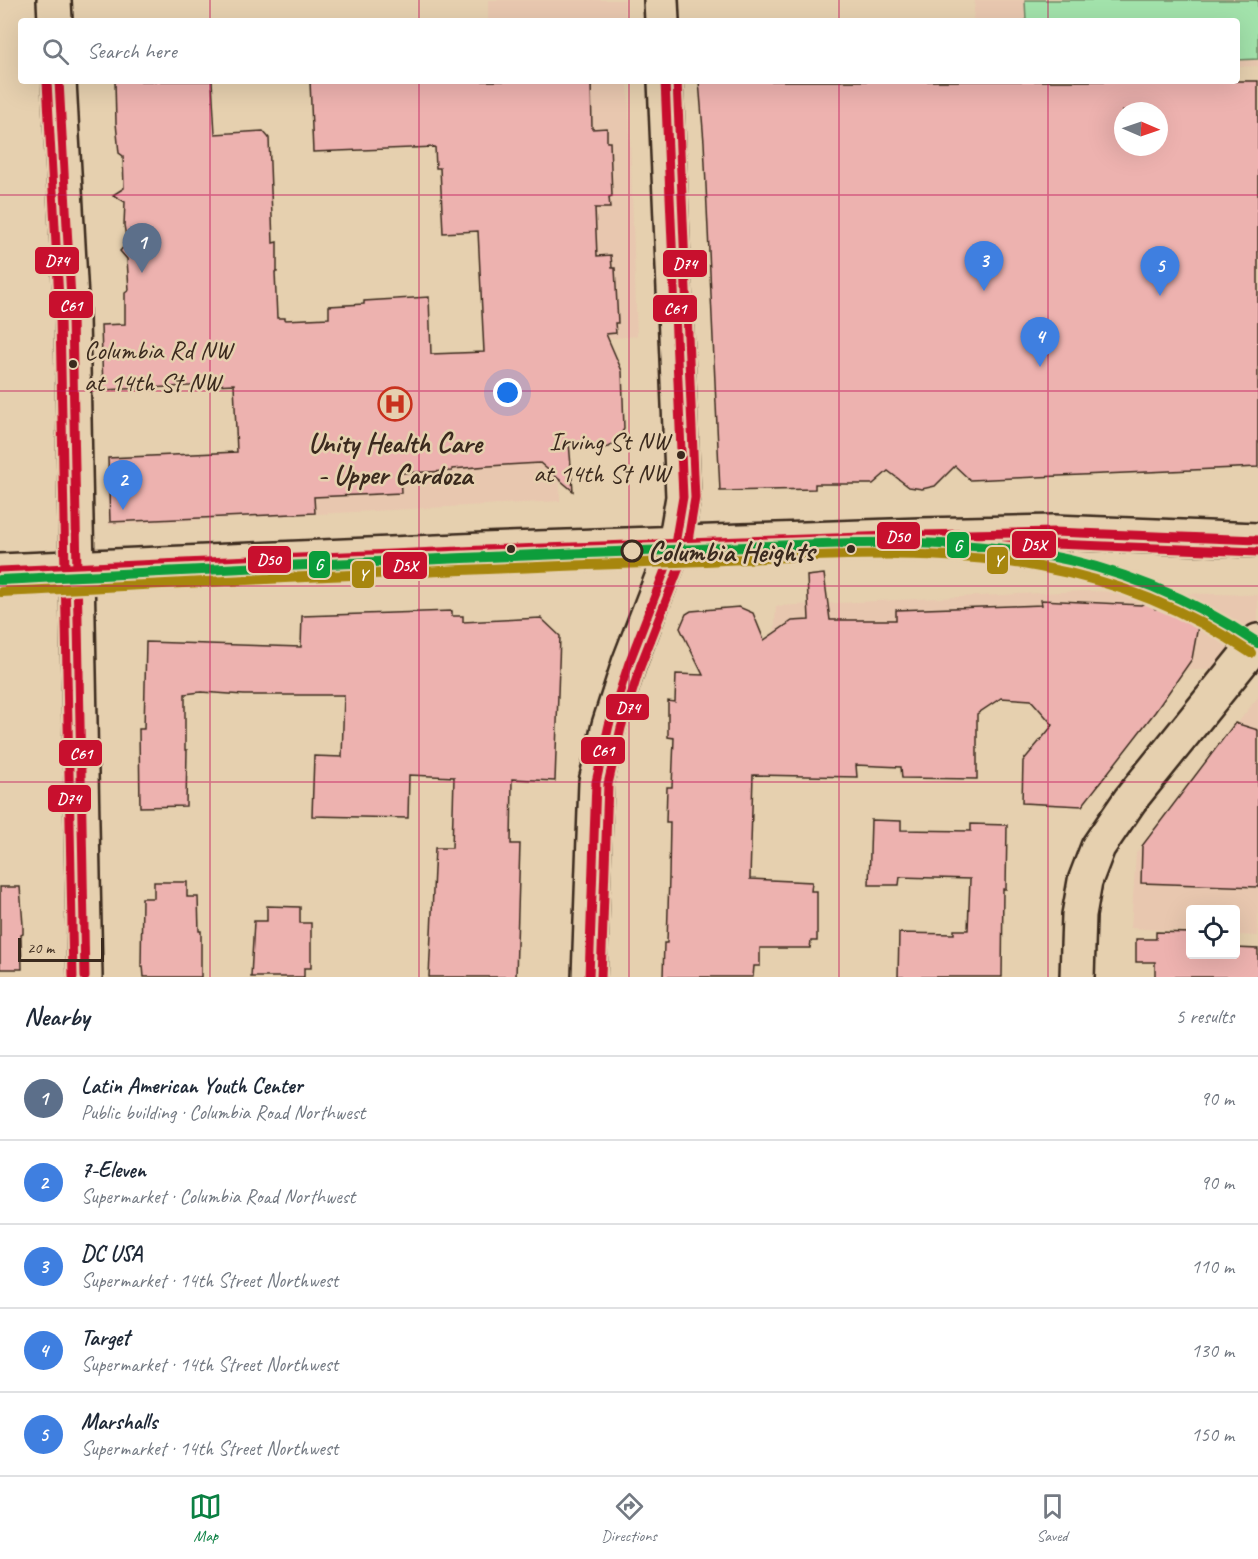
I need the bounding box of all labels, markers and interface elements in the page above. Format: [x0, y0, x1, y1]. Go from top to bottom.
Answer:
search box [18, 18, 1240, 84]
icon: search [39, 35, 72, 68]
text: Search here [87, 37, 177, 65]
north arrow [1114, 102, 1168, 156]
pin: 1 [122, 224, 162, 273]
pin: 3 [964, 242, 1004, 291]
line badge: D74 [34, 246, 80, 275]
pin: 5 [1140, 246, 1180, 296]
line badge: D74 [662, 249, 708, 278]
text: D74 [45, 251, 71, 271]
text: D74 [673, 254, 699, 274]
line badge: C61 [48, 290, 94, 319]
line badge: C61 [652, 294, 698, 323]
text: C61 [60, 296, 84, 316]
text: C61 [664, 299, 688, 319]
pin: 4 [1020, 318, 1060, 367]
place label: Columbia Rd NW at 14th St NW [84, 334, 236, 399]
marker: Columbia Rd NW at 14th St NW [67, 358, 79, 370]
your location [493, 378, 522, 407]
hospital icon: Unity Health Care - Upper Cardoza [377, 386, 413, 422]
place label: Unity Health Care - Upper Cardoza [308, 425, 485, 492]
place label: Irving St NW at 14th St NW [533, 425, 673, 490]
marker: Irving St NW at 14th St NW [675, 449, 687, 461]
pin: 2 [104, 460, 142, 510]
line badge: D50 [876, 521, 921, 550]
text: D50 [886, 527, 912, 547]
line badge: D5X [1011, 530, 1057, 559]
line badge: G [946, 531, 970, 559]
place label: Columbia Heights [648, 534, 817, 569]
text: D5X [1022, 535, 1049, 555]
text: G [954, 536, 964, 556]
marker: Columbia Heights [621, 540, 643, 562]
unlabelled marker [505, 543, 517, 555]
unlabelled marker [845, 543, 857, 555]
line badge: D50 [247, 545, 292, 574]
line badge: Y [986, 546, 1009, 575]
text: D50 [257, 550, 283, 570]
line badge: G [308, 550, 331, 579]
line badge: D5X [382, 551, 428, 580]
text: Y [994, 551, 1006, 571]
text: G [315, 555, 325, 575]
text: D5X [393, 556, 420, 576]
line badge: Y [351, 560, 375, 589]
text: Y [359, 565, 371, 585]
line badge: D74 [605, 693, 650, 721]
text: D74 [616, 698, 642, 718]
line badge: C61 [580, 736, 626, 765]
line badge: C61 [58, 739, 103, 767]
text: C61 [592, 741, 616, 761]
text: C61 [70, 744, 94, 764]
line badge: D74 [47, 784, 92, 813]
text: D74 [57, 789, 83, 809]
map controls [1186, 905, 1240, 959]
button: locate [1186, 905, 1240, 959]
scale bar [18, 935, 104, 962]
text: 20 m [27, 938, 54, 958]
text: Nearby [24, 1000, 89, 1033]
text: 5 results [1175, 1004, 1234, 1029]
text: Latin American Youth Center [81, 1072, 302, 1100]
text: 1 [39, 1086, 48, 1111]
text: 90 m [1200, 1086, 1234, 1111]
text: Public building · Columbia Road Northwest [81, 1100, 365, 1125]
text: 7-Eleven [81, 1156, 146, 1184]
text: 2 [39, 1170, 48, 1195]
text: 90 m [1200, 1170, 1234, 1195]
text: Supermarket · Columbia Road Northwest [81, 1184, 355, 1209]
text: DC USA [81, 1240, 142, 1268]
text: 3 [39, 1254, 48, 1279]
text: 110 m [1191, 1254, 1234, 1279]
text: Supermarket · 14th Street Northwest [81, 1268, 338, 1293]
text: Target [81, 1324, 129, 1352]
text: 4 [39, 1338, 48, 1363]
text: 130 m [1191, 1338, 1234, 1363]
text: Supermarket · 14th Street Northwest [81, 1352, 338, 1377]
text: Marshalls [81, 1408, 157, 1436]
text: 5 [39, 1422, 48, 1447]
text: 150 m [1191, 1422, 1234, 1447]
text: Supermarket · 14th Street Northwest [81, 1436, 338, 1461]
tab: Map [189, 1490, 222, 1546]
tab: Directions [601, 1490, 657, 1546]
tab: Saved [1036, 1490, 1069, 1546]

